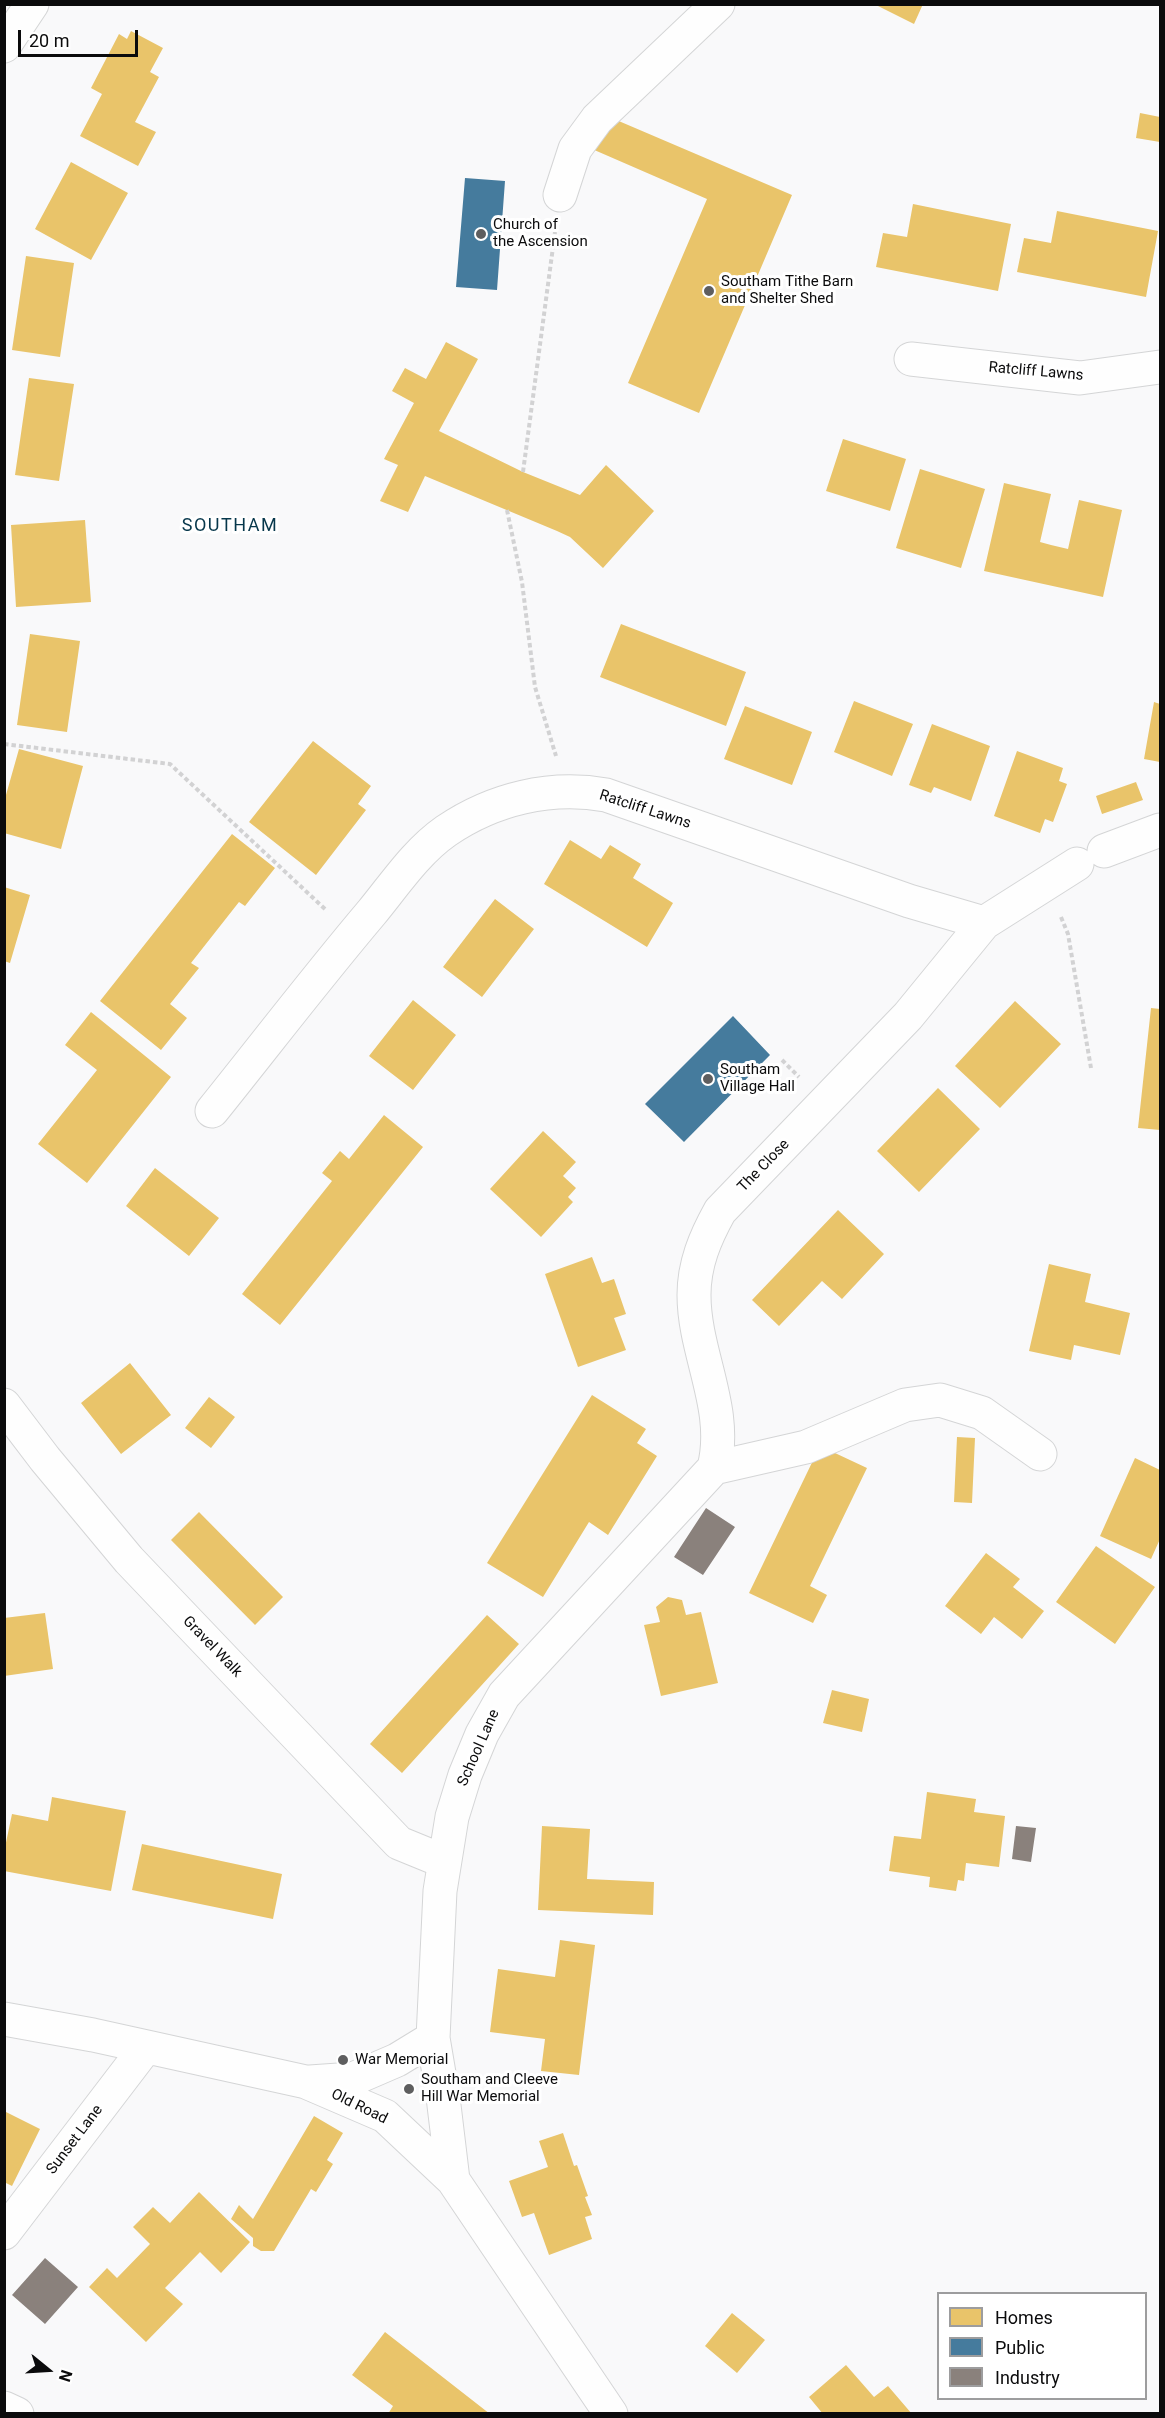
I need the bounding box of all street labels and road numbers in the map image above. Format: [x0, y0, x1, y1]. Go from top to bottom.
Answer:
street label: Ratcliff Lawns [988, 359, 1084, 385]
street label: Ratcliff Lawns [597, 787, 693, 833]
street label: The Close [734, 1136, 794, 1196]
street label: Gravel Walk [178, 1613, 246, 1681]
street label: School Lane [454, 1707, 504, 1789]
street label: Old Road [328, 2086, 390, 2128]
street label: Sunset Lane [43, 2102, 107, 2178]

